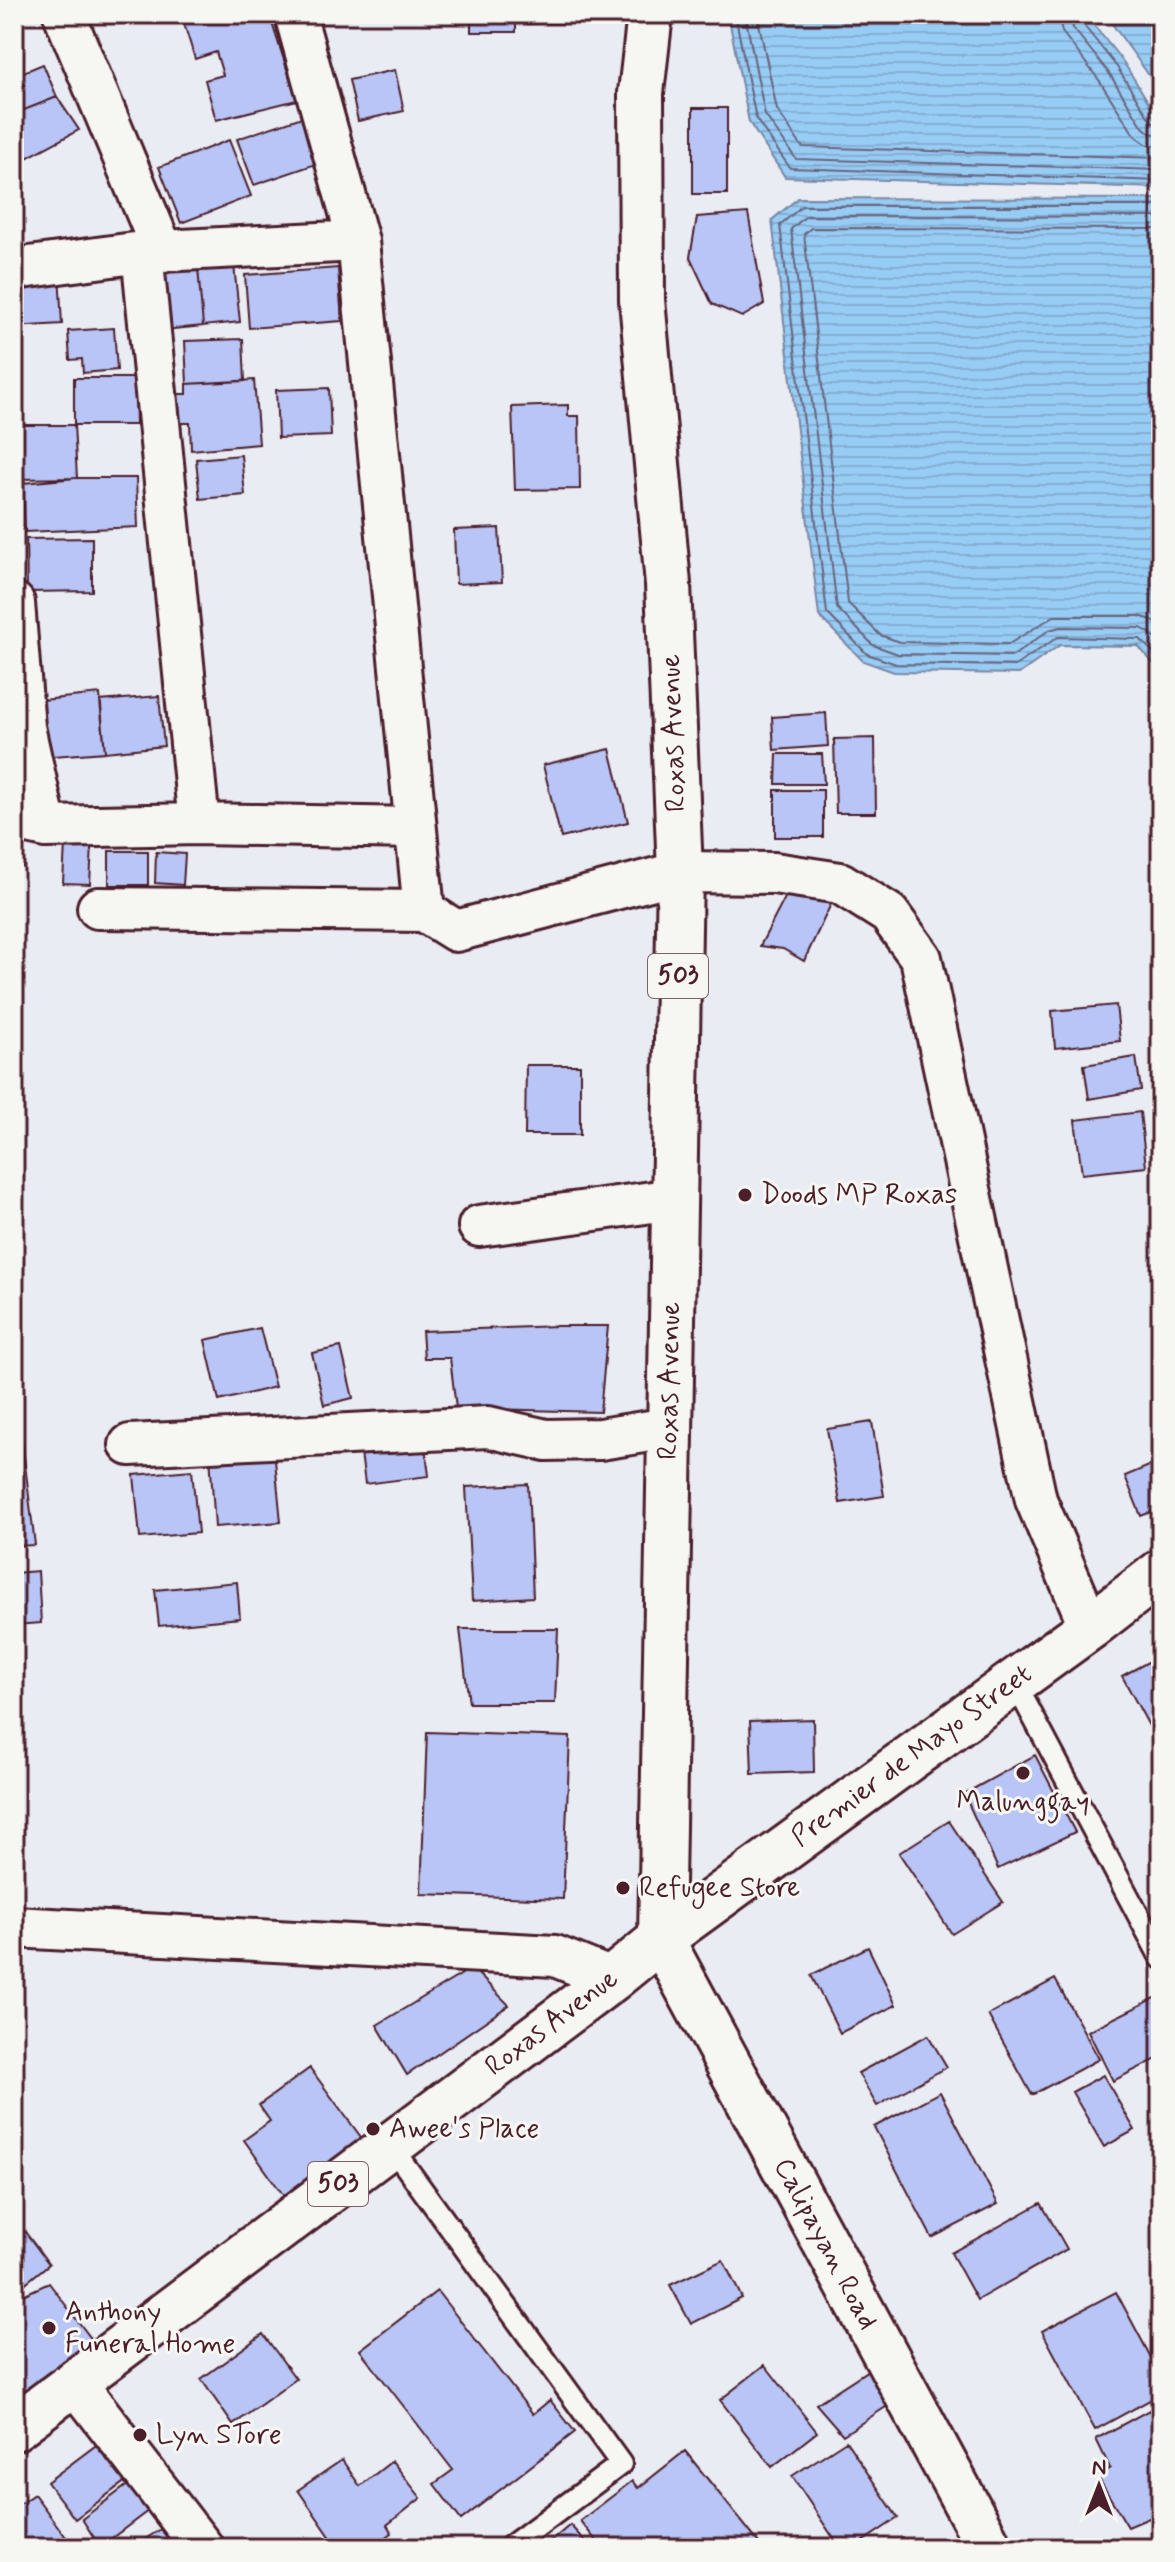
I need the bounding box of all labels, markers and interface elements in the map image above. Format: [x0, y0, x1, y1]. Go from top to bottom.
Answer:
street label: Roxas Avenue [653, 653, 695, 813]
road number: 503 [648, 954, 708, 998]
place label: Doods MP Roxas [761, 1177, 957, 1214]
marker: Doods MP Roxas [736, 1186, 754, 1204]
street label: Roxas Avenue [650, 1302, 690, 1460]
street label: Premier de Mayo Street [784, 1656, 1040, 1856]
marker: Malunggay [1014, 1764, 1032, 1782]
place label: Malunggay [956, 1784, 1090, 1824]
place label: Refugee Store [639, 1870, 800, 1909]
marker: Refugee Store [614, 1879, 632, 1897]
street label: Roxas Avenue [478, 1961, 626, 2085]
place label: Awee's Place [389, 2111, 539, 2148]
marker: Awee's Place [364, 2120, 382, 2138]
street label: Calipayan Road [764, 2152, 886, 2336]
road number: 503 [308, 2162, 368, 2206]
place label: Anthony Funeral Home [65, 2294, 235, 2363]
marker: Anthony Funeral Home [40, 2319, 58, 2337]
place label: Lyn STore [156, 2417, 282, 2454]
marker: Lyn STore [131, 2426, 149, 2444]
north arrow [1059, 2446, 1139, 2526]
text: N [1092, 2454, 1106, 2482]

